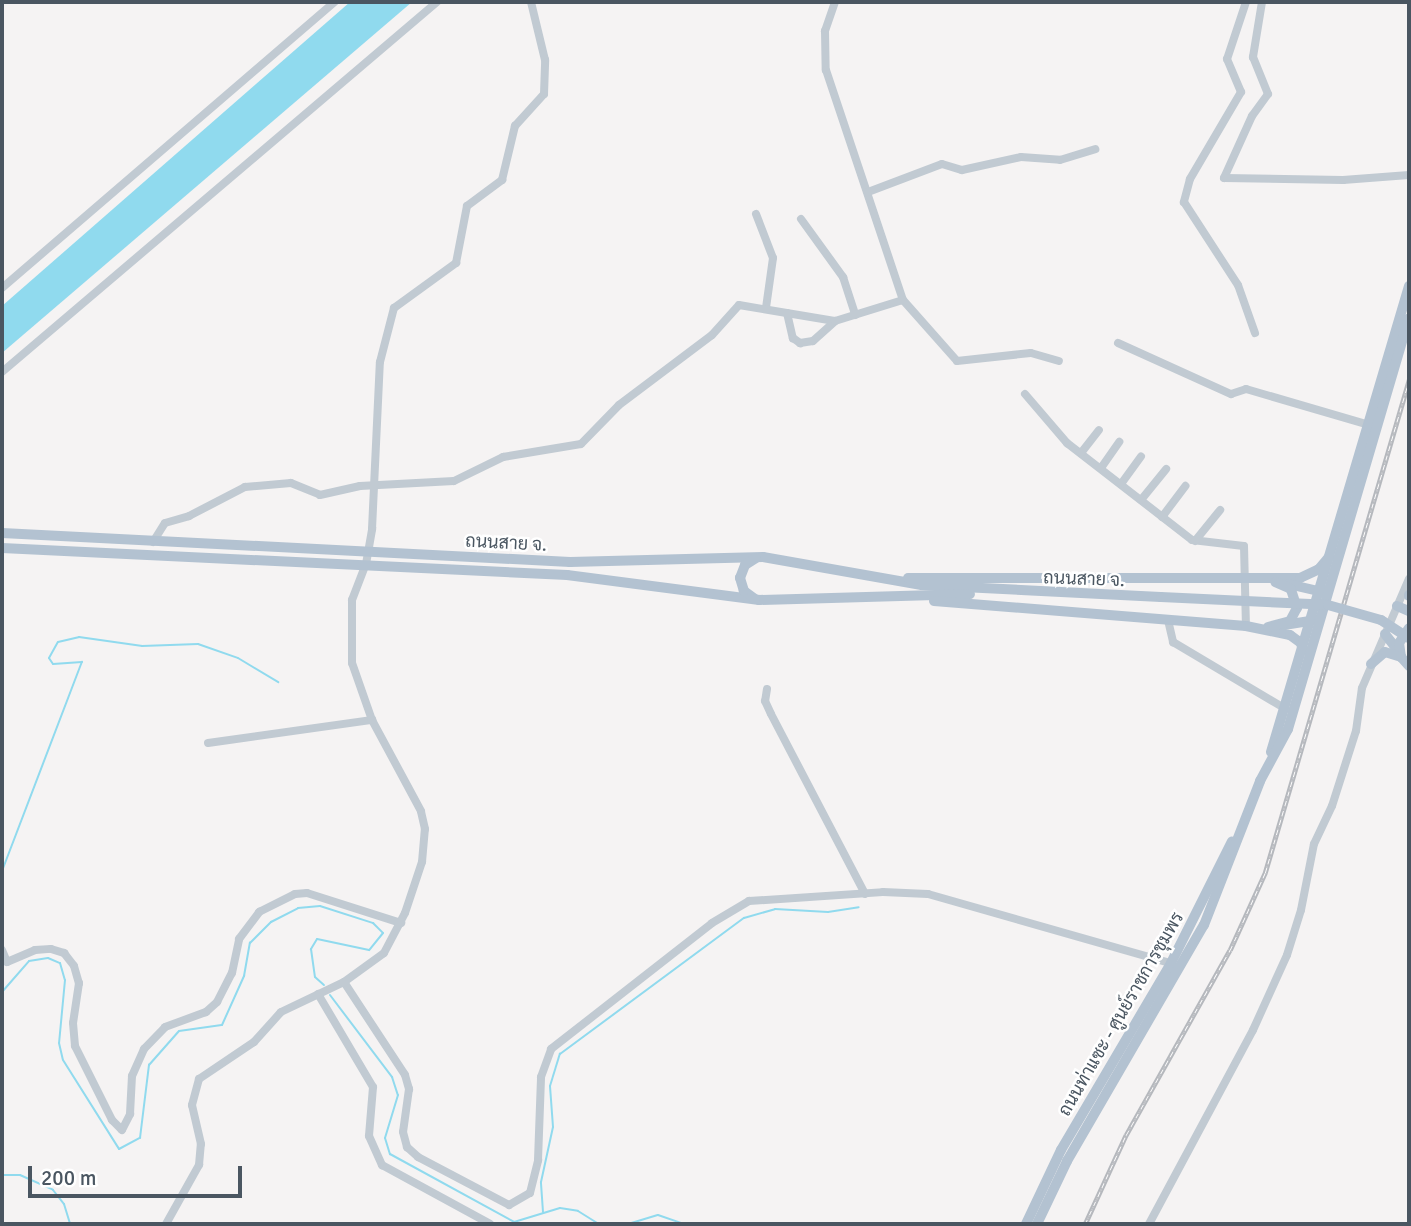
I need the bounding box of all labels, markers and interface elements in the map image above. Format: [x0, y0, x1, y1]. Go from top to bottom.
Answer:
street label: ถนนสาย จ. [465, 530, 547, 556]
street label: ถนนสาย จ. [1043, 567, 1125, 591]
street label: ถนนท่าแซะ - ศูนย์ราชการชุมพร [1054, 908, 1188, 1120]
scale bar [32, 1152, 245, 1196]
text: 200 m [41, 1165, 96, 1191]

